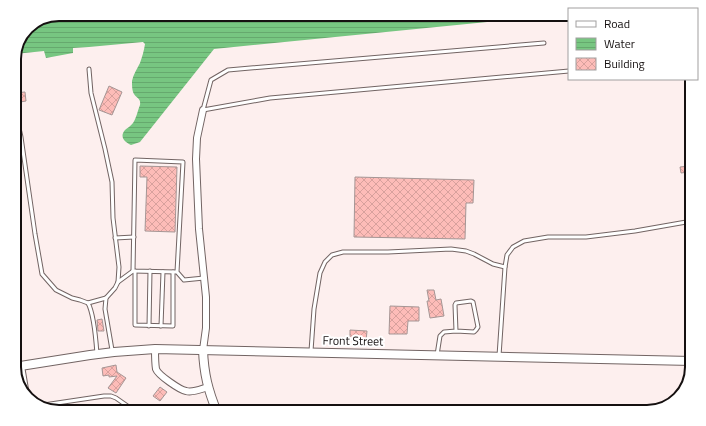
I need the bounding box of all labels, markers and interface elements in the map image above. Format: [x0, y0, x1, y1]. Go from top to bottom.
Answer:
legend [568, 8, 698, 80]
text: Road [604, 14, 630, 33]
text: Water [604, 34, 635, 53]
text: Building [604, 54, 645, 73]
street label: Front Street [323, 330, 384, 351]

